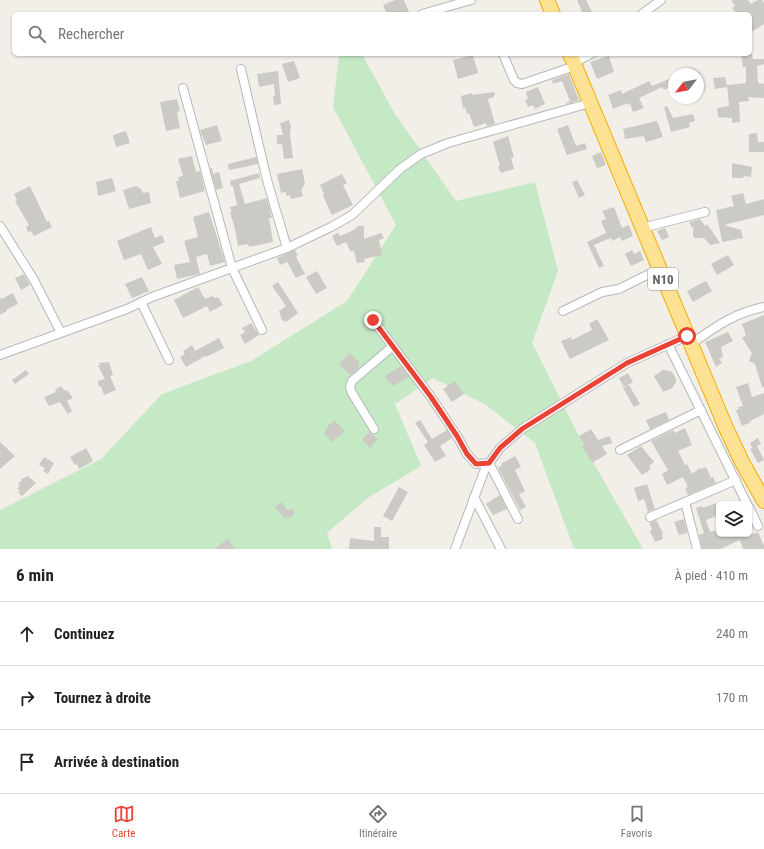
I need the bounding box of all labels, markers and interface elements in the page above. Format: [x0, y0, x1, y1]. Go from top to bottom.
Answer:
search box [12, 12, 752, 56]
icon: search [26, 23, 48, 45]
text: Rechercher [58, 25, 124, 43]
north arrow [668, 68, 704, 104]
road number: N10 [648, 268, 678, 290]
route end [364, 311, 382, 329]
route start [678, 327, 696, 345]
map controls [716, 501, 752, 537]
button: layers [716, 501, 752, 537]
text: 6 min [16, 565, 54, 585]
text: À pied · 410 m [674, 568, 748, 583]
icon: ahead [16, 623, 38, 645]
text: Continuez [54, 625, 115, 643]
text: 240 m [716, 626, 748, 641]
icon: right [16, 687, 38, 709]
text: Tournez à droite [54, 689, 151, 707]
text: 170 m [716, 690, 748, 705]
icon: arrive [16, 751, 38, 773]
text: Arrivée à destination [54, 753, 179, 771]
tab: Carte [112, 803, 135, 840]
tab: Itinéraire [359, 803, 397, 840]
tab: Favoris [621, 803, 652, 840]

